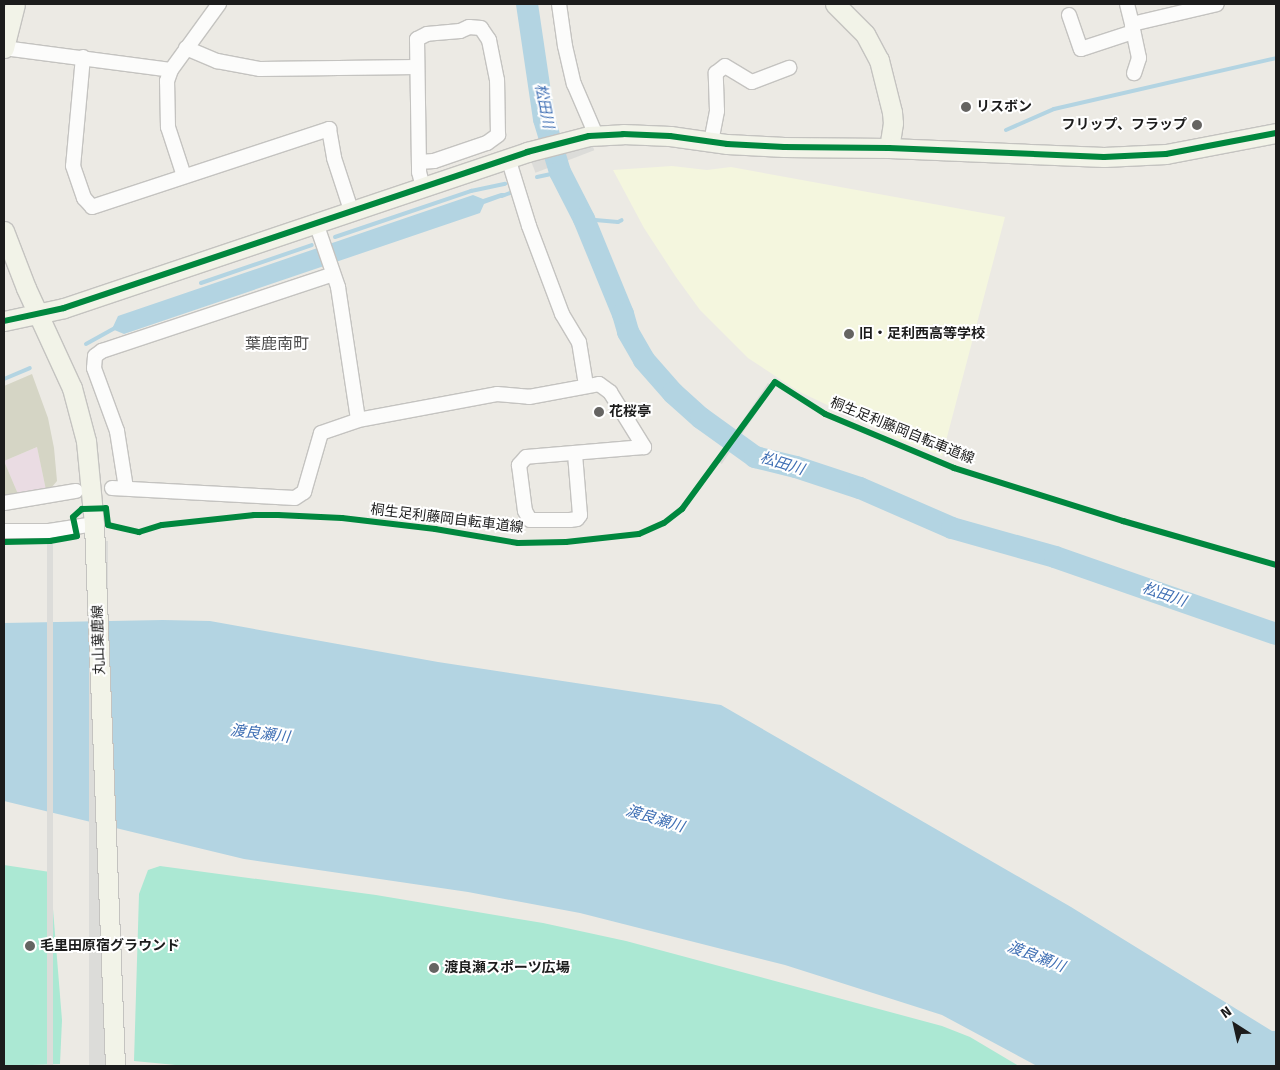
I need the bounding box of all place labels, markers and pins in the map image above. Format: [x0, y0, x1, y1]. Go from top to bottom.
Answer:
place label: リスボン [976, 99, 1032, 115]
marker: リスボン [960, 101, 972, 113]
place label: フリップ、フラップ [1061, 117, 1187, 133]
marker: フリップ、フラップ [1191, 119, 1203, 131]
place label: 旧・足利西高等学校 [859, 326, 985, 342]
marker: 旧・足利西高等学校 [843, 328, 855, 340]
place label: 花桜亭 [609, 404, 651, 420]
marker: 花桜亭 [593, 406, 605, 418]
place label: 毛里田原宿グラウンド [40, 938, 180, 954]
marker: 毛里田原宿グラウンド [24, 940, 36, 952]
place label: 渡良瀬スポーツ広場 [444, 960, 570, 976]
marker: 渡良瀬スポーツ広場 [428, 962, 440, 974]

